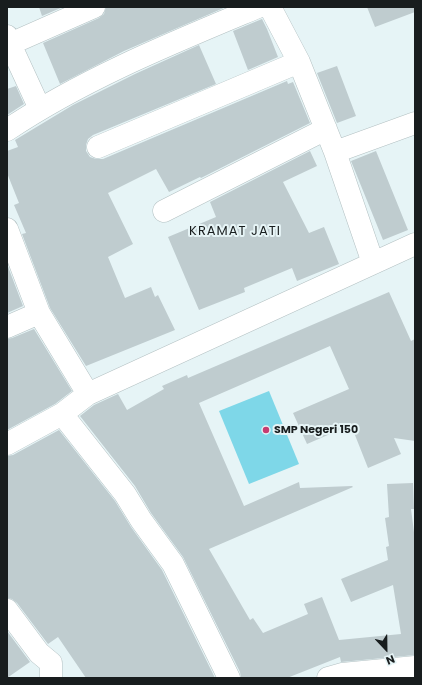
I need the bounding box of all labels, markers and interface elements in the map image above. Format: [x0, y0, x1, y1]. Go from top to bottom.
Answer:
district label: KRAMAT JATI [189, 224, 281, 240]
place label: SMP Negeri 150 [274, 423, 358, 437]
marker: SMP Negeri 150 [261, 425, 271, 435]
north arrow [366, 629, 406, 669]
text: N [384, 651, 397, 669]

